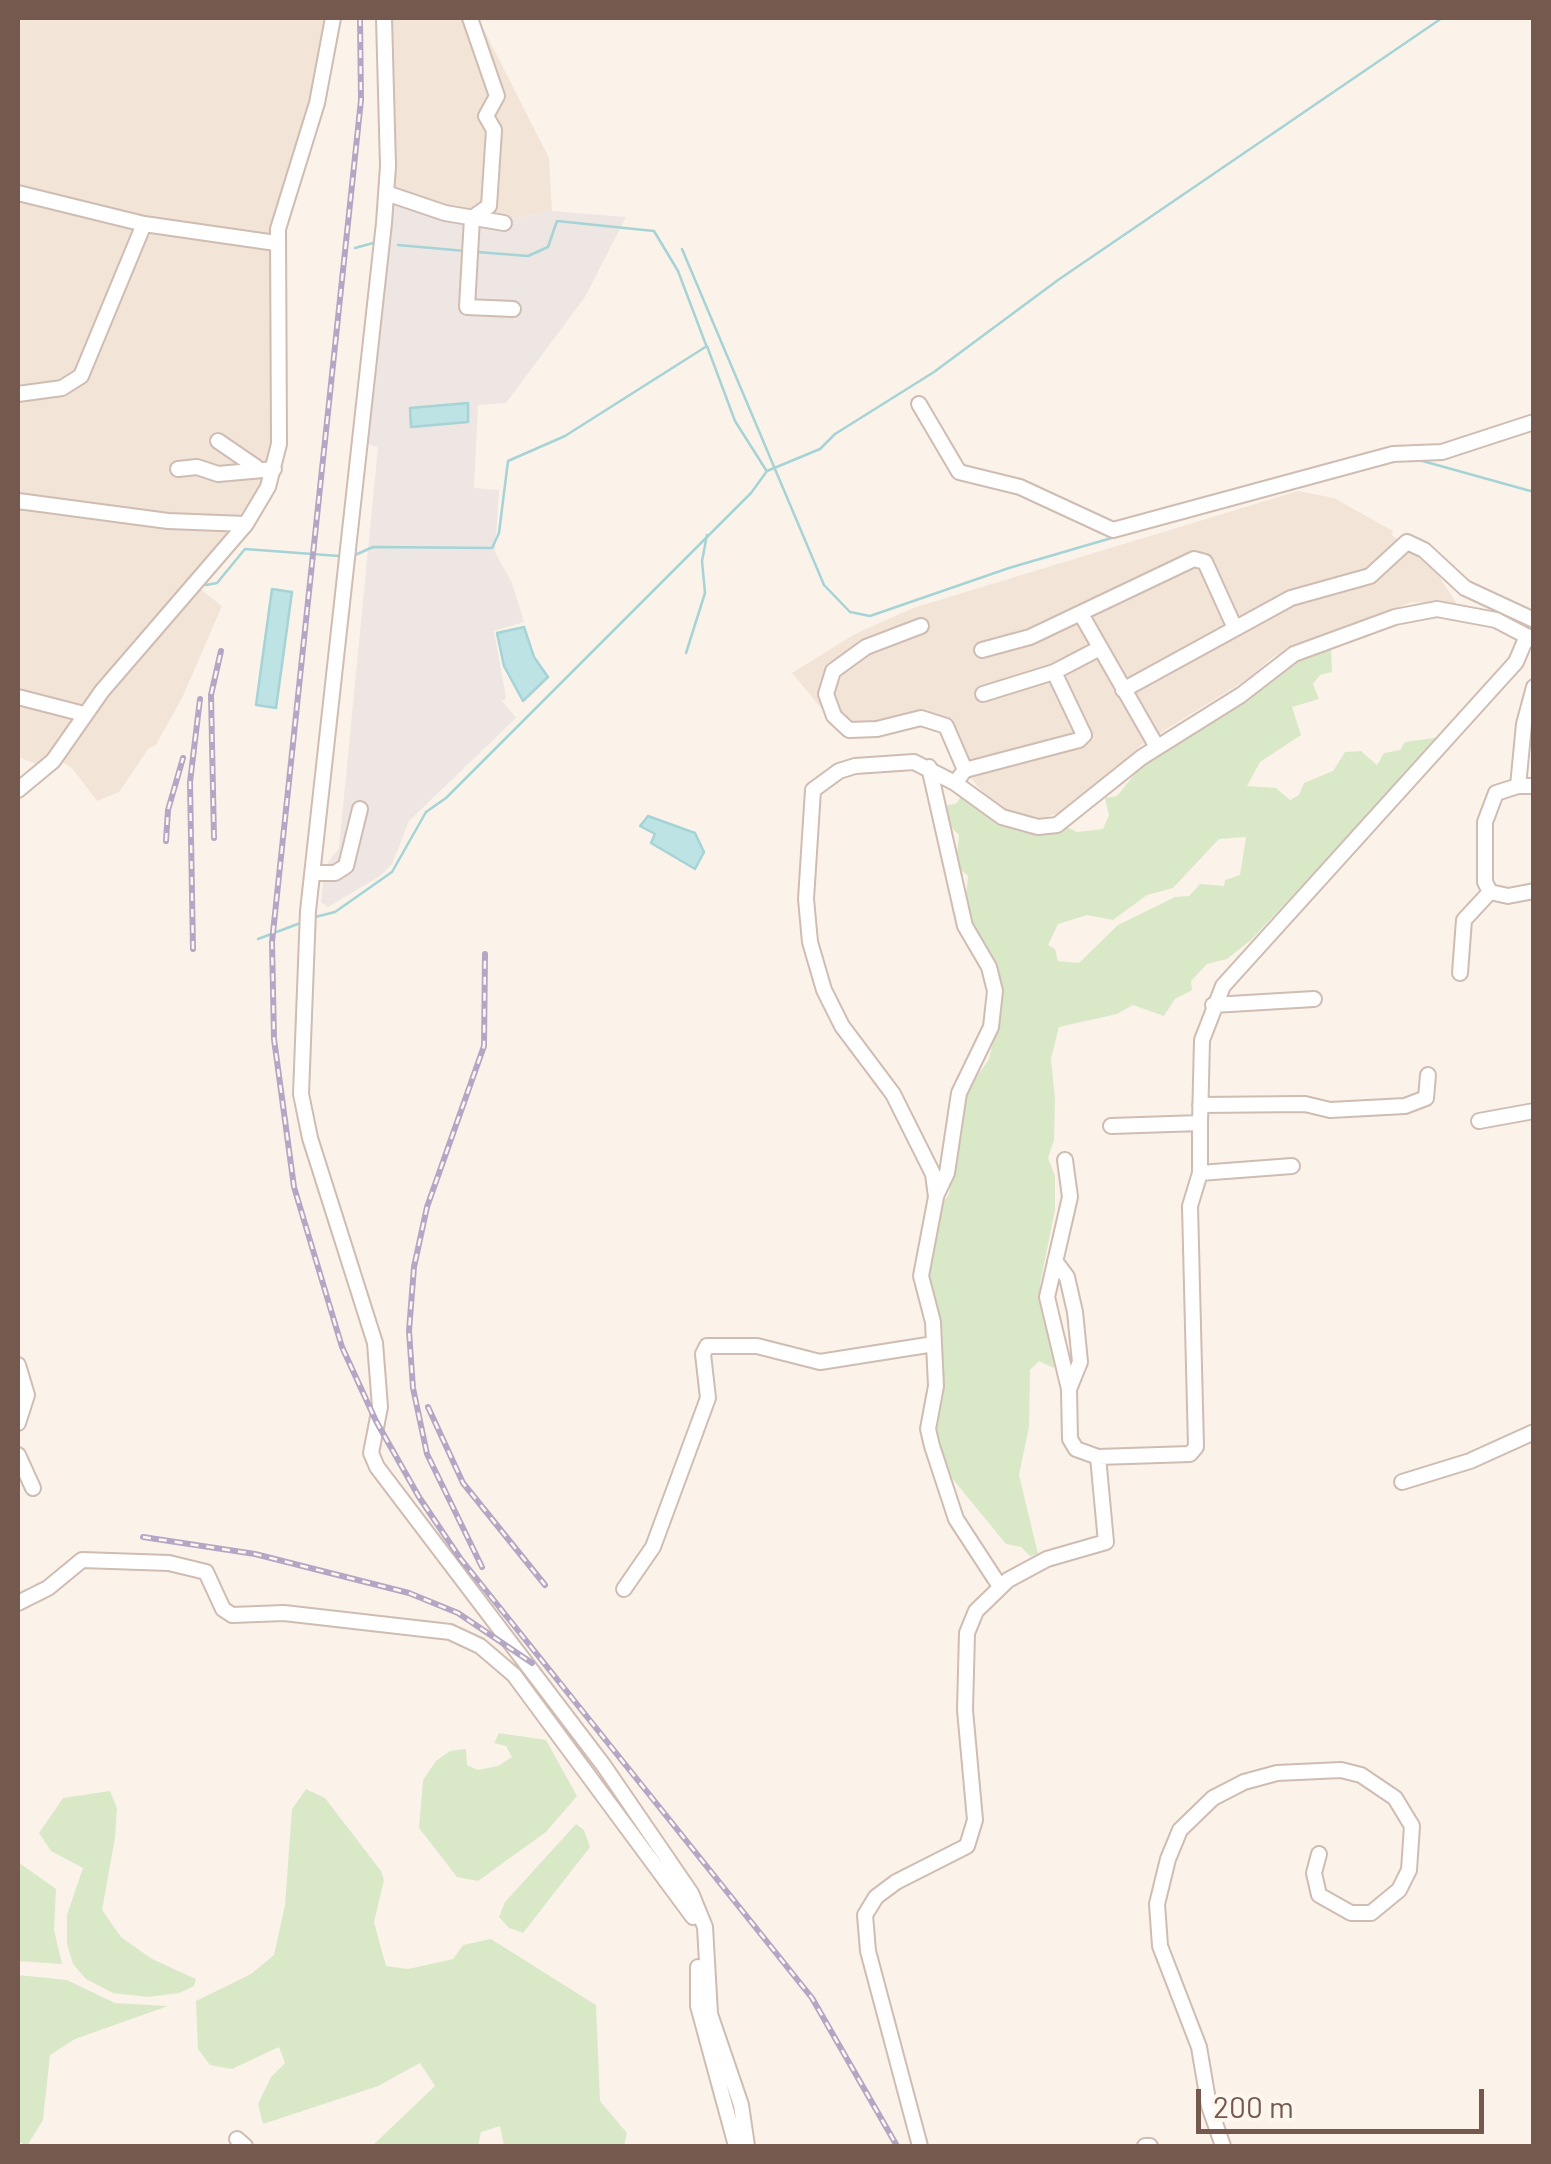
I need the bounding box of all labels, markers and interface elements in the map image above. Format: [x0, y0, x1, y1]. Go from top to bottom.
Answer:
scale bar [1201, 2069, 1488, 2131]
text: 200 m [1213, 2088, 1294, 2124]

